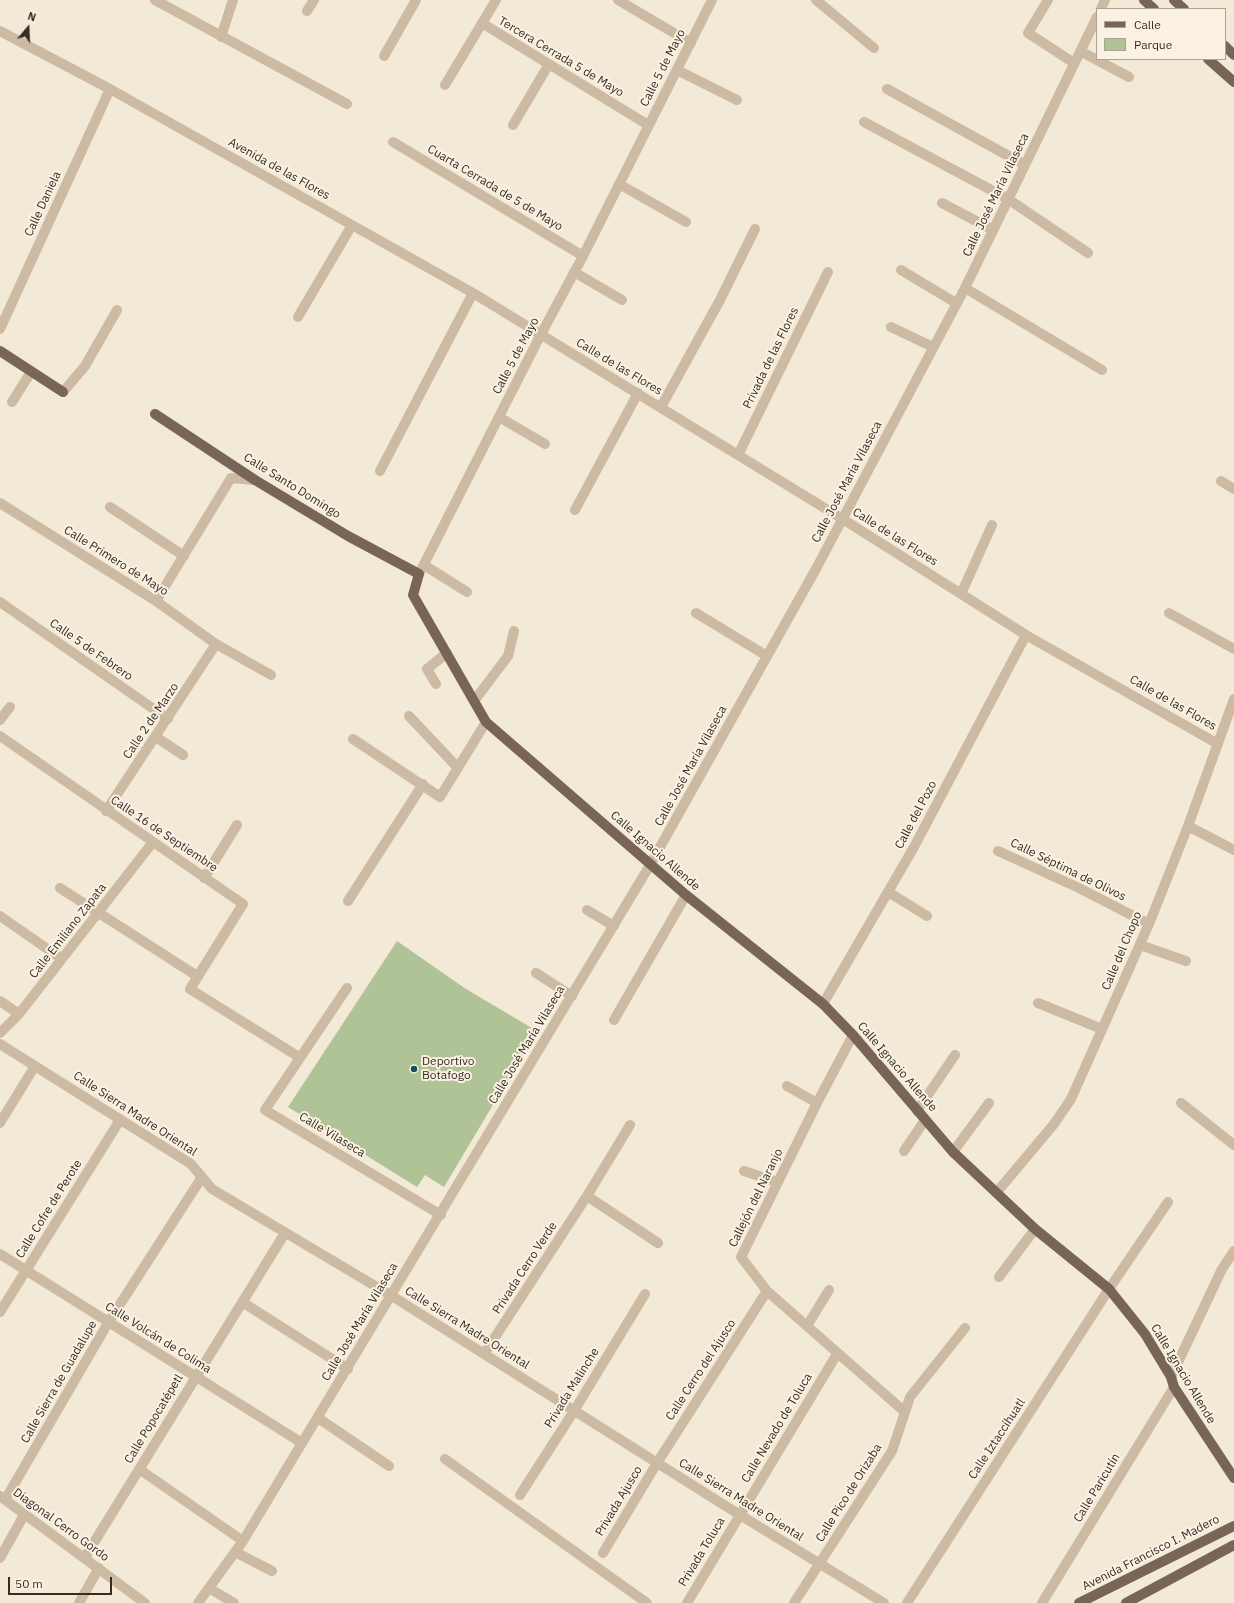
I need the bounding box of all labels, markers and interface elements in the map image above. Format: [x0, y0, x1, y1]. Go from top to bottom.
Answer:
north arrow [8, 8, 48, 48]
legend [1096, 8, 1226, 60]
text: N [26, 9, 38, 25]
street label: Tercera Cerrada 5 de Mayo [496, 14, 626, 100]
text: Calle [1134, 17, 1161, 32]
street label: Calle 5 de Mayo [637, 27, 689, 109]
text: Parque [1134, 37, 1172, 52]
street label: Calle José María Vilaseca [960, 131, 1032, 259]
street label: Avenida de las Flores [226, 135, 332, 203]
street label: Cuarta Cerrada de 5 de Mayo [425, 142, 565, 234]
street label: Calle Daniela [22, 169, 64, 239]
street label: Privada de las Flores [740, 305, 802, 411]
street label: Calle 5 de Mayo [490, 315, 542, 397]
street label: Calle de las Flores [573, 336, 665, 398]
street label: Calle José María Vilaseca [809, 419, 885, 545]
street label: Calle Santo Domingo [241, 450, 343, 522]
street label: Calle de las Flores [850, 505, 940, 569]
street label: Calle Primero de Mayo [61, 523, 171, 599]
street label: Calle 5 de Febrero [47, 616, 135, 684]
street label: Calle de las Flores [1127, 672, 1219, 734]
street label: Calle 2 de Marzo [120, 680, 182, 762]
street label: Calle José María Vilaseca [652, 703, 730, 829]
street label: Calle del Pozo [892, 778, 940, 852]
street label: Calle 16 de Septiembre [108, 793, 220, 875]
street label: Calle Ignacio Allende [607, 808, 703, 894]
street label: Calle Séptima de Olivos [1008, 836, 1128, 904]
street label: Calle Emiliano Zapata [26, 881, 110, 981]
street label: Calle del Chopo [1099, 909, 1145, 993]
street label: Calle José María Vilaseca [486, 983, 568, 1107]
street label: Calle Ignacio Allende [854, 1019, 940, 1115]
place label: Deportivo Botafogo [422, 1055, 475, 1083]
marker: Deportivo Botafogo [409, 1064, 419, 1074]
street label: Calle Sierra Madre Oriental [71, 1069, 199, 1159]
street label: Calle Vilaseca [296, 1110, 368, 1160]
street label: Callejón del Naranjo [726, 1146, 786, 1250]
street label: Calle Cofre de Perote [13, 1157, 85, 1261]
street label: Privada Cerro Verde [490, 1219, 560, 1317]
street label: Calle José María Vilaseca [319, 1260, 401, 1384]
street label: Calle Sierra Madre Oriental [402, 1284, 532, 1372]
street label: Calle Volcán de Colima [102, 1299, 214, 1377]
street label: Calle Cerro del Ajusco [663, 1317, 739, 1423]
street label: Calle Sierra de Guadalupe [18, 1318, 100, 1446]
street label: Calle Ignacio Allende [1148, 1322, 1218, 1426]
street label: Privada Malinche [542, 1345, 602, 1431]
street label: Calle Nevado de Toluca [739, 1371, 815, 1485]
street label: Calle Popocatépetl [122, 1372, 186, 1466]
street label: Calle Iztaccíhuatl [966, 1396, 1028, 1482]
street label: Calle Pico de Orizaba [813, 1441, 885, 1545]
street label: Calle Paricutín [1071, 1451, 1123, 1525]
street label: Calle Sierra Madre Oriental [676, 1456, 806, 1544]
street label: Privada Ajusco [592, 1463, 646, 1539]
street label: Diagonal Cerro Gordo [10, 1485, 112, 1565]
street label: Avenida Francisco I. Madero [1080, 1512, 1222, 1594]
street label: Privada Toluca [676, 1515, 728, 1589]
scale bar [10, 1569, 114, 1595]
text: 50 m [15, 1576, 43, 1591]

